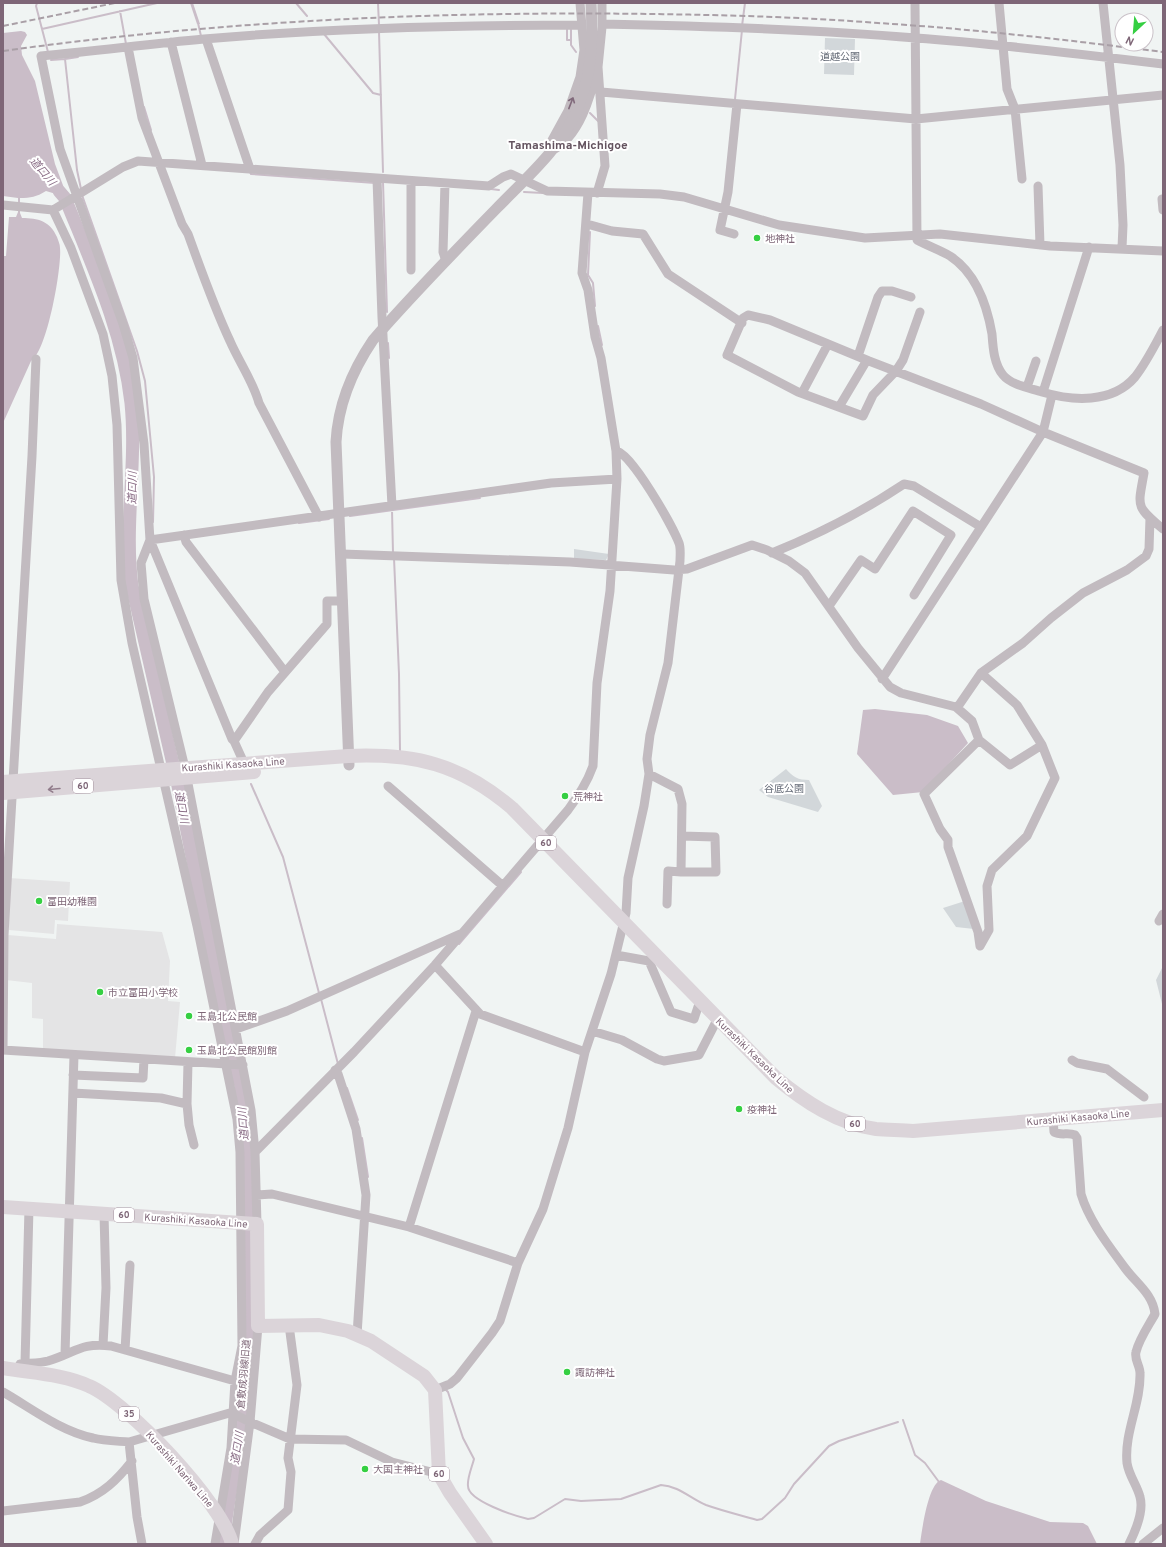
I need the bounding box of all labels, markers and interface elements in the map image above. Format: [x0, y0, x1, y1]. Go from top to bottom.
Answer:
north arrow [1114, 12, 1154, 52]
text: N [1123, 32, 1137, 48]
park label: 道越公園 [820, 51, 860, 64]
one-way arrow [568, 98, 576, 110]
district label: Tamashima-Michigoe [508, 138, 628, 154]
water label: 道口川 [26, 155, 59, 190]
marker: 地神社 [752, 233, 762, 243]
place label: 地神社 [765, 233, 795, 246]
water label: 道口川 [126, 470, 140, 505]
street label: Kurashiki Kasaoka Line [181, 755, 285, 776]
road number: 60 [73, 779, 93, 793]
park label: 谷底公園 [764, 783, 804, 796]
one-way arrow [48, 785, 61, 792]
water label: 道口川 [171, 790, 191, 826]
marker: 荒神社 [560, 791, 570, 801]
place label: 荒神社 [573, 791, 603, 804]
road number: 60 [536, 836, 556, 850]
marker: 富田幼稚園 [34, 896, 44, 906]
place label: 富田幼稚園 [47, 896, 97, 909]
marker: 市立富田小学校 [95, 987, 105, 997]
place label: 市立富田小学校 [108, 987, 178, 1000]
marker: 玉島北公民館 [184, 1011, 194, 1021]
place label: 玉島北公民館 [197, 1011, 257, 1024]
street label: Kurashiki Kasaoka Line [712, 1015, 796, 1097]
marker: 玉島北公民館別館 [184, 1045, 194, 1055]
place label: 玉島北公民館別館 [197, 1045, 277, 1058]
marker: 疫神社 [734, 1104, 744, 1114]
place label: 疫神社 [747, 1104, 777, 1117]
water label: 道口川 [236, 1106, 252, 1141]
street label: Kurashiki Kasaoka Line [1026, 1108, 1130, 1129]
road number: 60 [845, 1117, 865, 1131]
road number: 60 [114, 1208, 134, 1222]
street label: Kurashiki Kasaoka Line [144, 1211, 248, 1232]
street label: 倉敷成羽線旧道 [235, 1339, 254, 1410]
marker: 諏訪神社 [562, 1367, 572, 1377]
place label: 諏訪神社 [575, 1367, 615, 1380]
road number: 35 [119, 1407, 139, 1421]
street label: Kurashiki Nariwa Line [142, 1429, 216, 1511]
water label: 道口川 [228, 1430, 248, 1466]
marker: 大国主神社 [360, 1464, 370, 1474]
place label: 大国主神社 [373, 1464, 423, 1477]
road number: 60 [429, 1467, 449, 1481]

